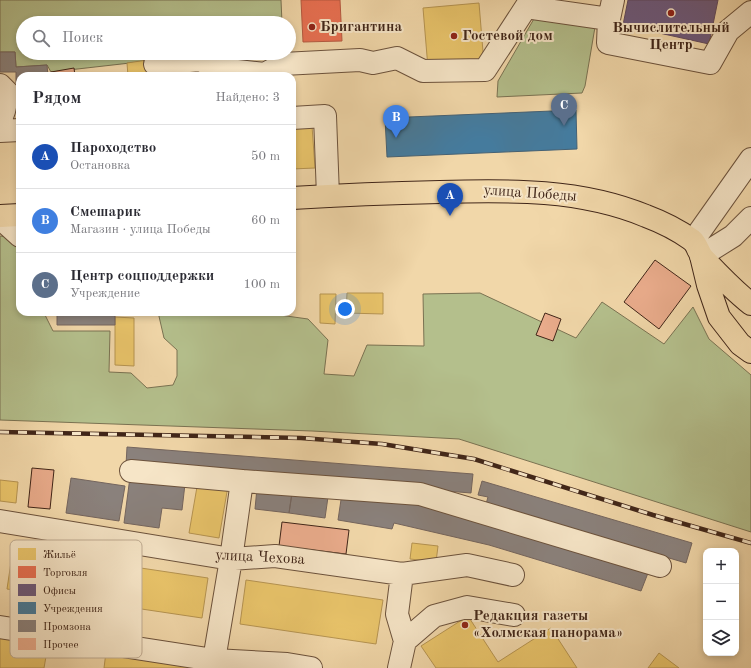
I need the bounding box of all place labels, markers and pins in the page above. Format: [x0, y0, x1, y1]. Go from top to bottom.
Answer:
marker: Вычислительный Центр [666, 8, 676, 18]
place label: Бригантина [320, 20, 402, 35]
place label: Вычислительный Центр [612, 21, 730, 53]
marker: Бригантина [307, 22, 317, 32]
place label: Гостевой дом [462, 29, 553, 44]
marker: Гостевой дом [449, 31, 459, 41]
pin: C [551, 93, 577, 126]
pin: B [383, 105, 409, 138]
pin: A [437, 183, 463, 216]
place label: Редакция газеты «Холмская панорама» [473, 609, 623, 641]
marker: Редакция газеты «Холмская панорама» [460, 620, 470, 630]

